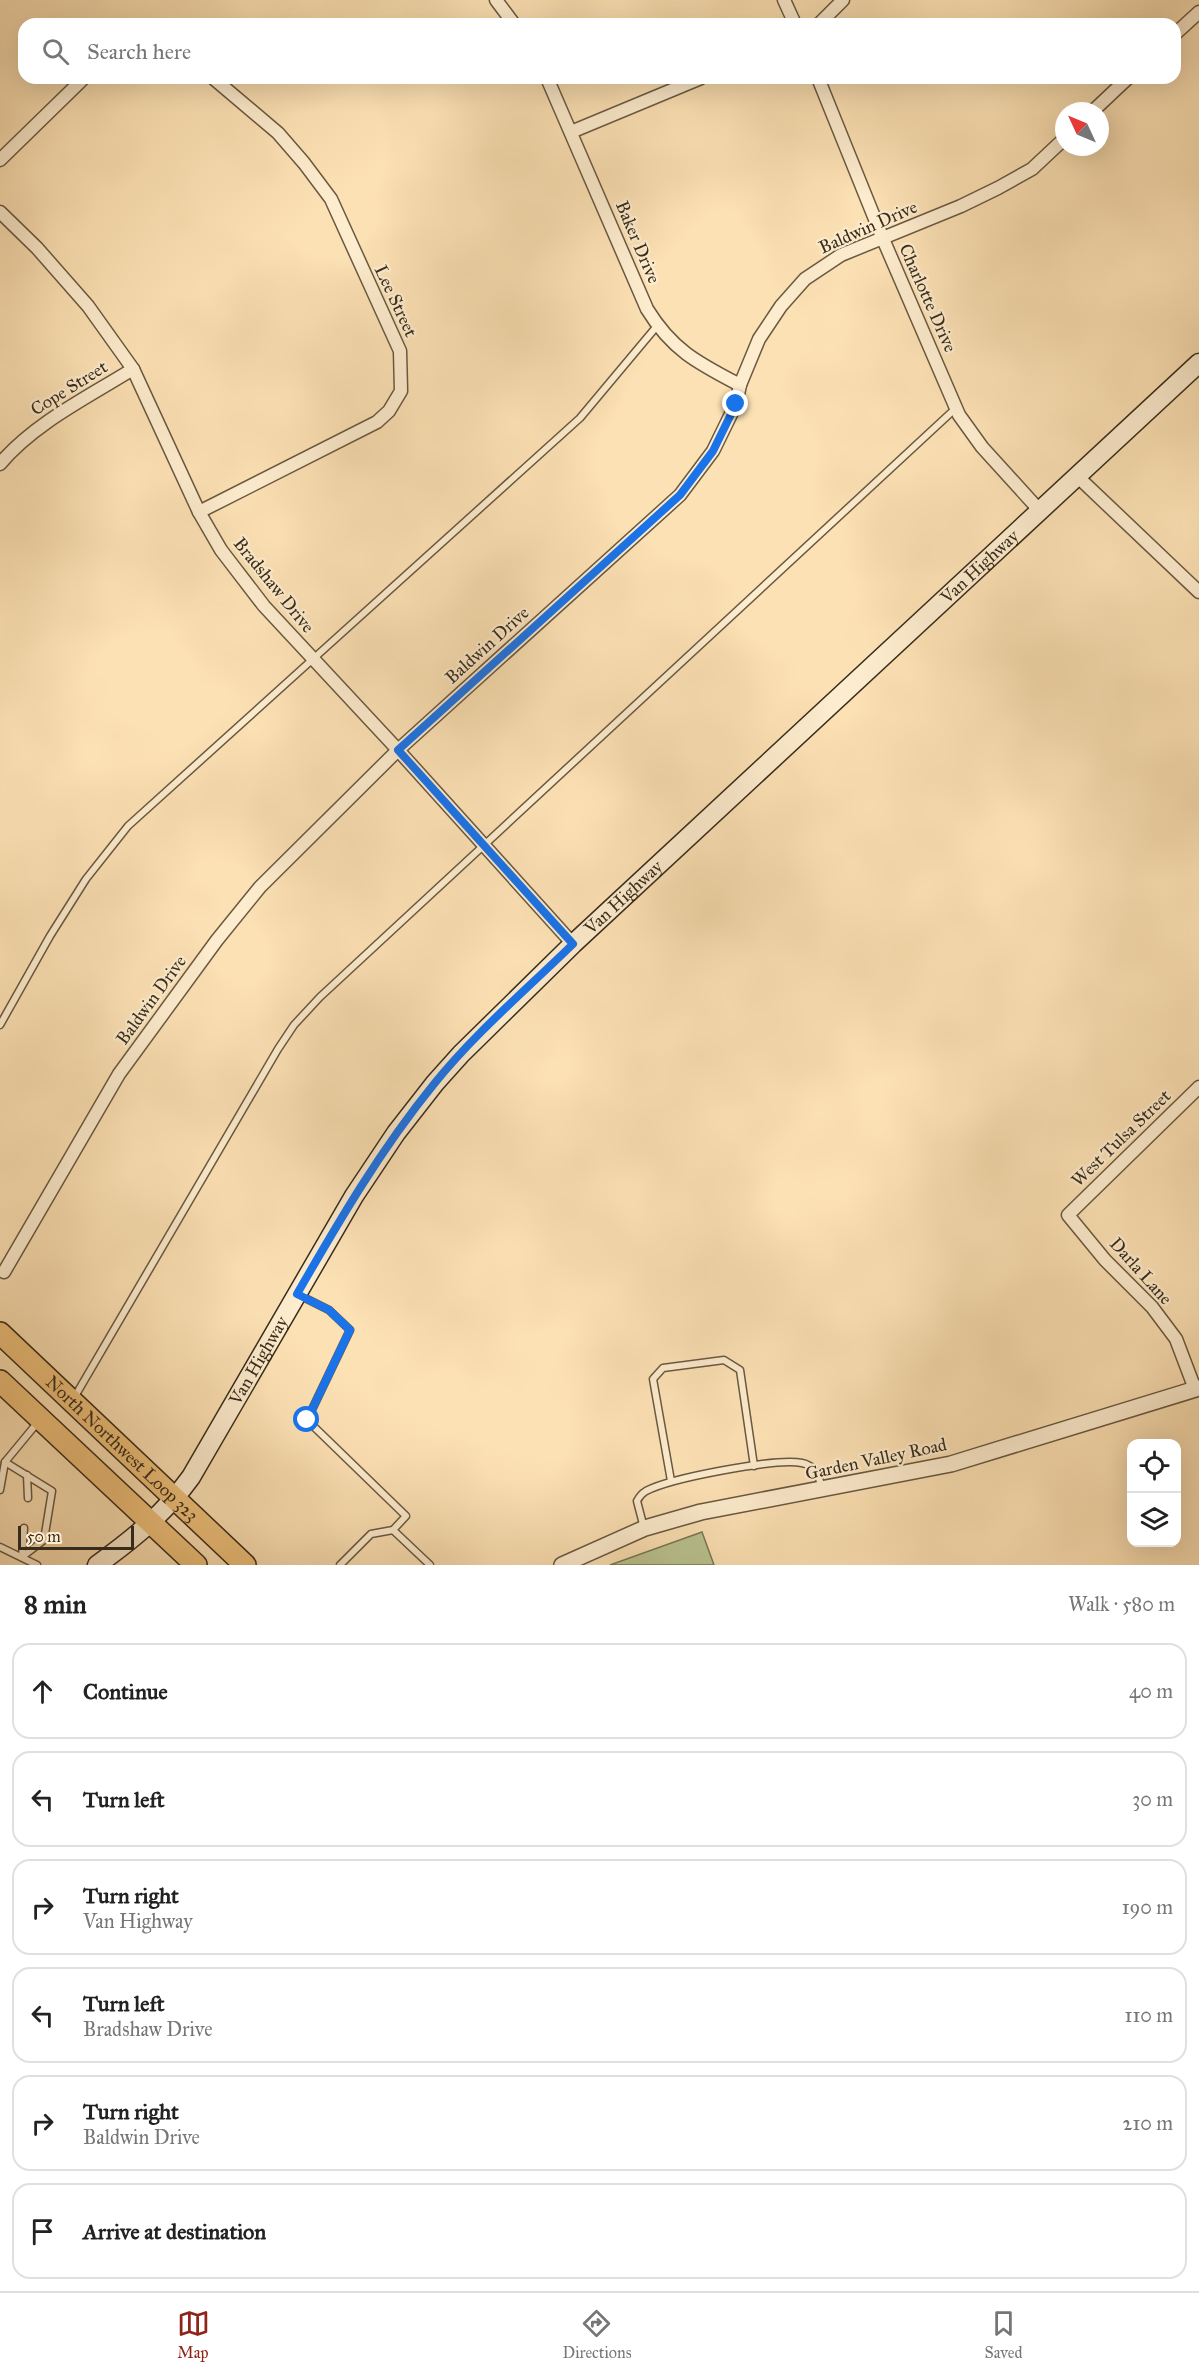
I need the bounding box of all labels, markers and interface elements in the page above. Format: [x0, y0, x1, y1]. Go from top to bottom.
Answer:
search box [18, 18, 1181, 84]
icon: search [39, 35, 72, 68]
text: Search here [87, 38, 191, 65]
north arrow [1055, 102, 1109, 156]
street label: Baldwin Drive [815, 196, 921, 258]
street label: Baker Drive [611, 197, 665, 287]
street label: Charlotte Drive [894, 240, 962, 356]
street label: Lee Street [370, 262, 422, 341]
street label: Cope Street [26, 355, 112, 420]
route end [722, 390, 748, 416]
street label: Van Highway [935, 525, 1024, 609]
street label: Bradshaw Drive [229, 533, 319, 637]
street label: Baldwin Drive [441, 602, 533, 688]
street label: Van Highway [579, 855, 667, 940]
street label: Baldwin Drive [111, 951, 191, 1049]
street label: West Tulsa Street [1067, 1085, 1176, 1191]
street label: Darla Lane [1105, 1233, 1177, 1309]
street label: Van Highway [224, 1312, 293, 1410]
street label: North Northwest Loop 323 [41, 1371, 203, 1526]
route start [293, 1406, 319, 1432]
street label: Garden Valley Road [803, 1433, 949, 1485]
map controls [1127, 1439, 1181, 1547]
button: locate [1127, 1439, 1181, 1493]
button: layers [1127, 1493, 1181, 1547]
scale bar [18, 1523, 134, 1550]
text: 50 m [27, 1527, 61, 1546]
text: 8 min [24, 1588, 87, 1620]
text: Walk · 580 m [1068, 1592, 1175, 1616]
icon: ahead [26, 1675, 59, 1708]
text: Continue [83, 1678, 168, 1705]
text: 40 m [1129, 1679, 1173, 1703]
icon: left [26, 1783, 59, 1816]
text: Turn left [83, 1786, 165, 1813]
text: 30 m [1132, 1787, 1173, 1811]
text: Turn right [83, 1882, 179, 1909]
icon: right [26, 1891, 59, 1924]
text: 190 m [1122, 1895, 1173, 1919]
text: Van Highway [83, 1909, 193, 1933]
text: Turn left [83, 1990, 165, 2017]
icon: left [26, 1999, 59, 2032]
text: 110 m [1125, 2003, 1173, 2027]
text: Bradshaw Drive [83, 2017, 213, 2041]
text: Turn right [83, 2098, 179, 2125]
icon: right [26, 2107, 59, 2140]
text: 210 m [1123, 2111, 1173, 2135]
text: Baldwin Drive [83, 2125, 200, 2149]
icon: arrive [26, 2215, 59, 2248]
text: Arrive at destination [83, 2218, 266, 2245]
tab: Map [177, 2307, 210, 2362]
tab: Directions [563, 2307, 631, 2362]
tab: Saved [984, 2307, 1022, 2362]

